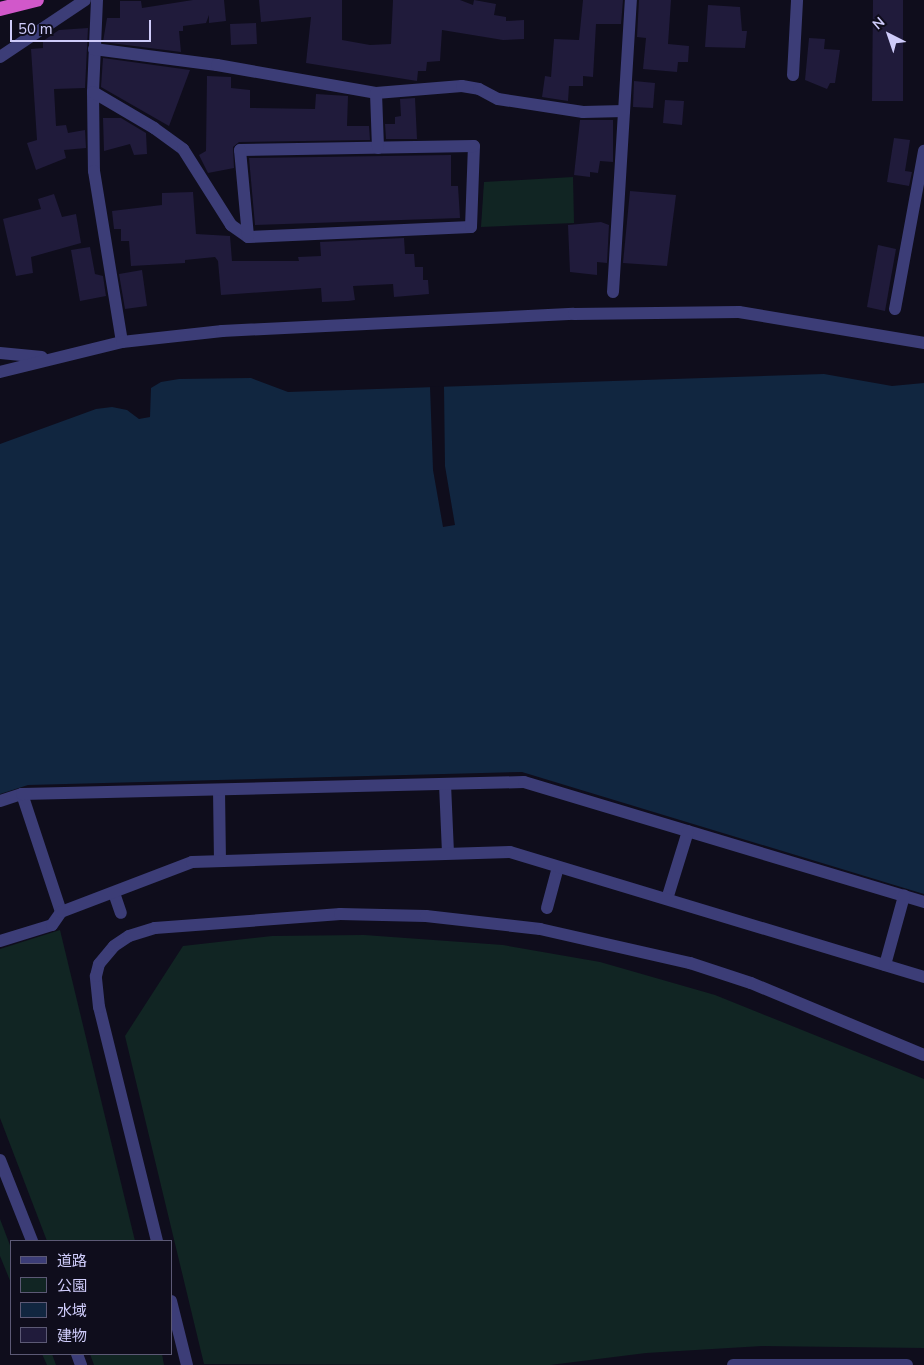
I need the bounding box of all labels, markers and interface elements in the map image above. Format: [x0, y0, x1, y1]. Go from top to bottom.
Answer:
scale bar [12, 10, 154, 42]
north arrow [864, 10, 914, 60]
text: N [869, 13, 889, 34]
text: 50 m [18, 19, 53, 39]
legend [10, 1240, 172, 1355]
text: 道路 [57, 1251, 87, 1271]
text: 公園 [57, 1276, 87, 1296]
text: 水域 [57, 1301, 87, 1321]
text: 建物 [57, 1326, 87, 1346]

